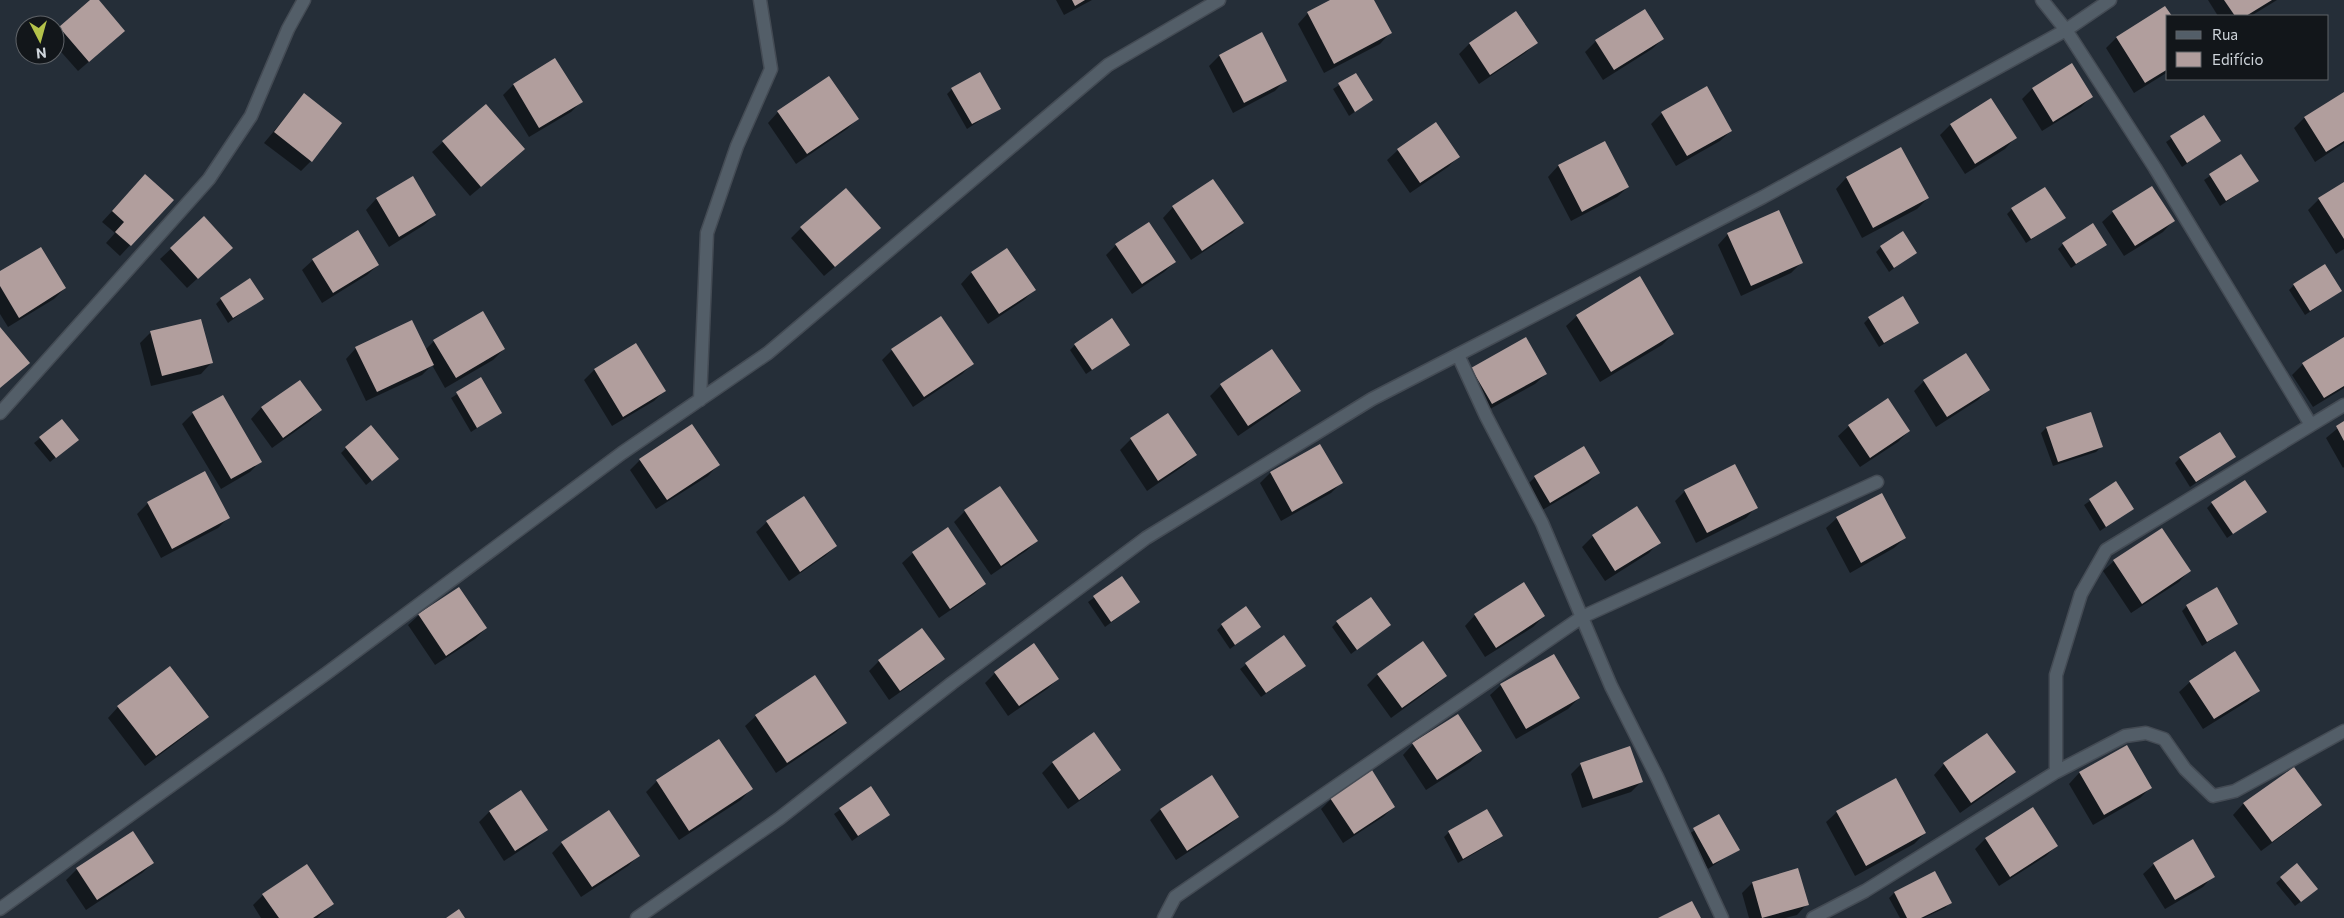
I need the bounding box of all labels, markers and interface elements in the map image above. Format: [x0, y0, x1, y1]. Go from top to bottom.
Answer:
north arrow [15, 15, 65, 65]
legend [2166, 15, 2329, 80]
text: Rua [2212, 25, 2238, 43]
text: N [35, 44, 48, 62]
text: Edifício [2212, 50, 2263, 68]

